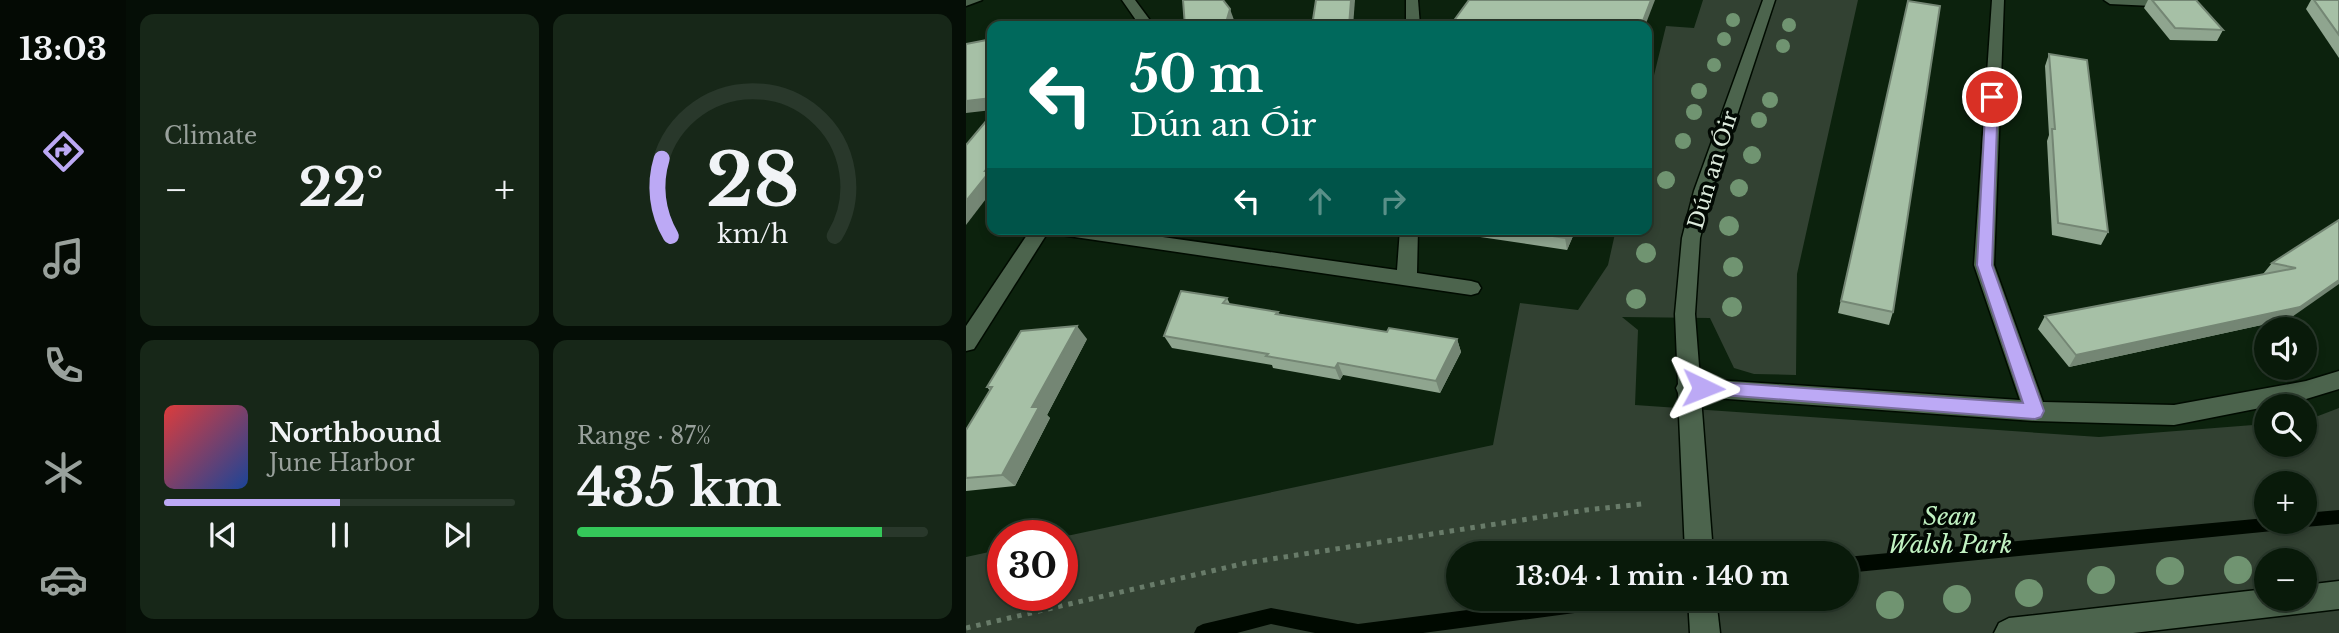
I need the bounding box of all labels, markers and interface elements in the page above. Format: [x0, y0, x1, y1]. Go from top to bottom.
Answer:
text: 13:03 [19, 29, 107, 69]
text: 50 m [1130, 44, 1263, 105]
icon: left [1015, 49, 1106, 140]
pin [1962, 67, 2022, 127]
icon: arrive [1973, 78, 2011, 116]
text: Dún an Óir [1130, 105, 1316, 145]
street label: Dún an Óir [1683, 108, 1743, 232]
text: Climate [164, 122, 257, 150]
icon: directions [39, 127, 88, 176]
text: 28 [706, 135, 799, 226]
text: 22° [299, 156, 384, 220]
text: − [164, 166, 188, 213]
text: + [494, 166, 515, 213]
icon: left [1228, 182, 1266, 220]
icon: ahead [1301, 182, 1339, 220]
icon: right [1374, 182, 1412, 220]
text: km/h [717, 219, 788, 250]
icon: music [39, 234, 88, 283]
map controls [2254, 317, 2317, 611]
button: sound [2254, 317, 2317, 380]
icon: phone [39, 341, 88, 390]
position arrow [1666, 351, 1740, 425]
button: search [2254, 394, 2317, 457]
text: Northbound [269, 417, 441, 449]
text: Range · 87% [577, 422, 711, 450]
icon: climate [39, 448, 88, 497]
text: June Harbor [269, 449, 415, 477]
text: 435 km [577, 456, 781, 520]
button: + [2254, 471, 2317, 534]
park label: Sean Walsh Park [1888, 502, 2012, 559]
icon: previous [204, 516, 242, 554]
icon: pause [321, 516, 359, 554]
icon: next [438, 516, 476, 554]
speed limit sign: 30 [987, 520, 1078, 611]
button: − [2254, 548, 2317, 611]
icon: car [39, 555, 88, 604]
text: 13:04 · 1 min · 140 m [1516, 560, 1789, 592]

